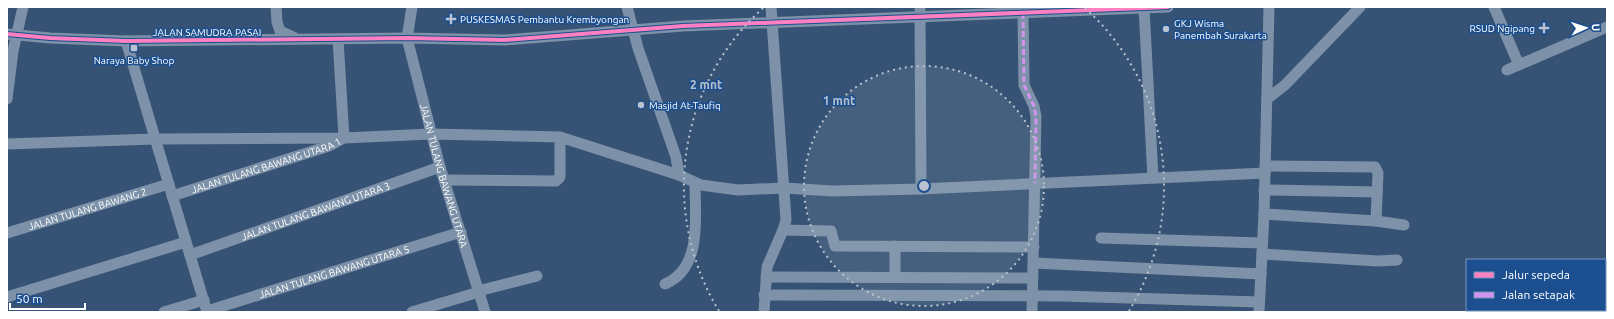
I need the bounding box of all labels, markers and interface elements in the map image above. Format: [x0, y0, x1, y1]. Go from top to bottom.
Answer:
north arrow [1566, 8, 1606, 48]
marker: PUSKESMAS Pembantu Krembyongan [445, 13, 457, 25]
place label: PUSKESMAS Pembantu Krembyongan [460, 14, 629, 25]
place label: GKJ Wisma Panembah Surakarta [1174, 18, 1267, 41]
marker: RSUD Ngipang [1538, 22, 1550, 34]
place label: RSUD Ngipang [1470, 23, 1535, 34]
text: U [1590, 23, 1602, 32]
marker: GKJ Wisma Panembah Surakarta [1161, 24, 1171, 34]
street label: JALAN SAMUDRA PASAI [153, 27, 261, 38]
marker: Naraya Baby Shop [129, 43, 139, 53]
place label: Naraya Baby Shop [94, 55, 174, 66]
text: 2 mnt [690, 78, 722, 91]
text: 1 mnt [823, 94, 855, 107]
marker: Masjid At-Taufiq [636, 100, 646, 110]
place label: Masjid At-Taufiq [649, 100, 721, 111]
street label: JALAN TULANG BAWANG UTARA [419, 103, 470, 249]
street label: JALAN TULANG BAWANG UTARA 1 [190, 135, 343, 195]
centre of rings [917, 179, 931, 193]
street label: JALAN TULANG BAWANG UTARA 3 [240, 180, 391, 242]
street label: JALAN TULANG BAWANG 2 [27, 186, 148, 232]
street label: JALAN TULANG BAWANG UTARA 5 [257, 243, 411, 300]
legend [1466, 259, 1606, 311]
text: Jalur sepeda [1502, 268, 1570, 281]
scale bar [10, 285, 85, 311]
text: Jalan setapak [1502, 288, 1575, 301]
text: 50 m [16, 292, 43, 305]

